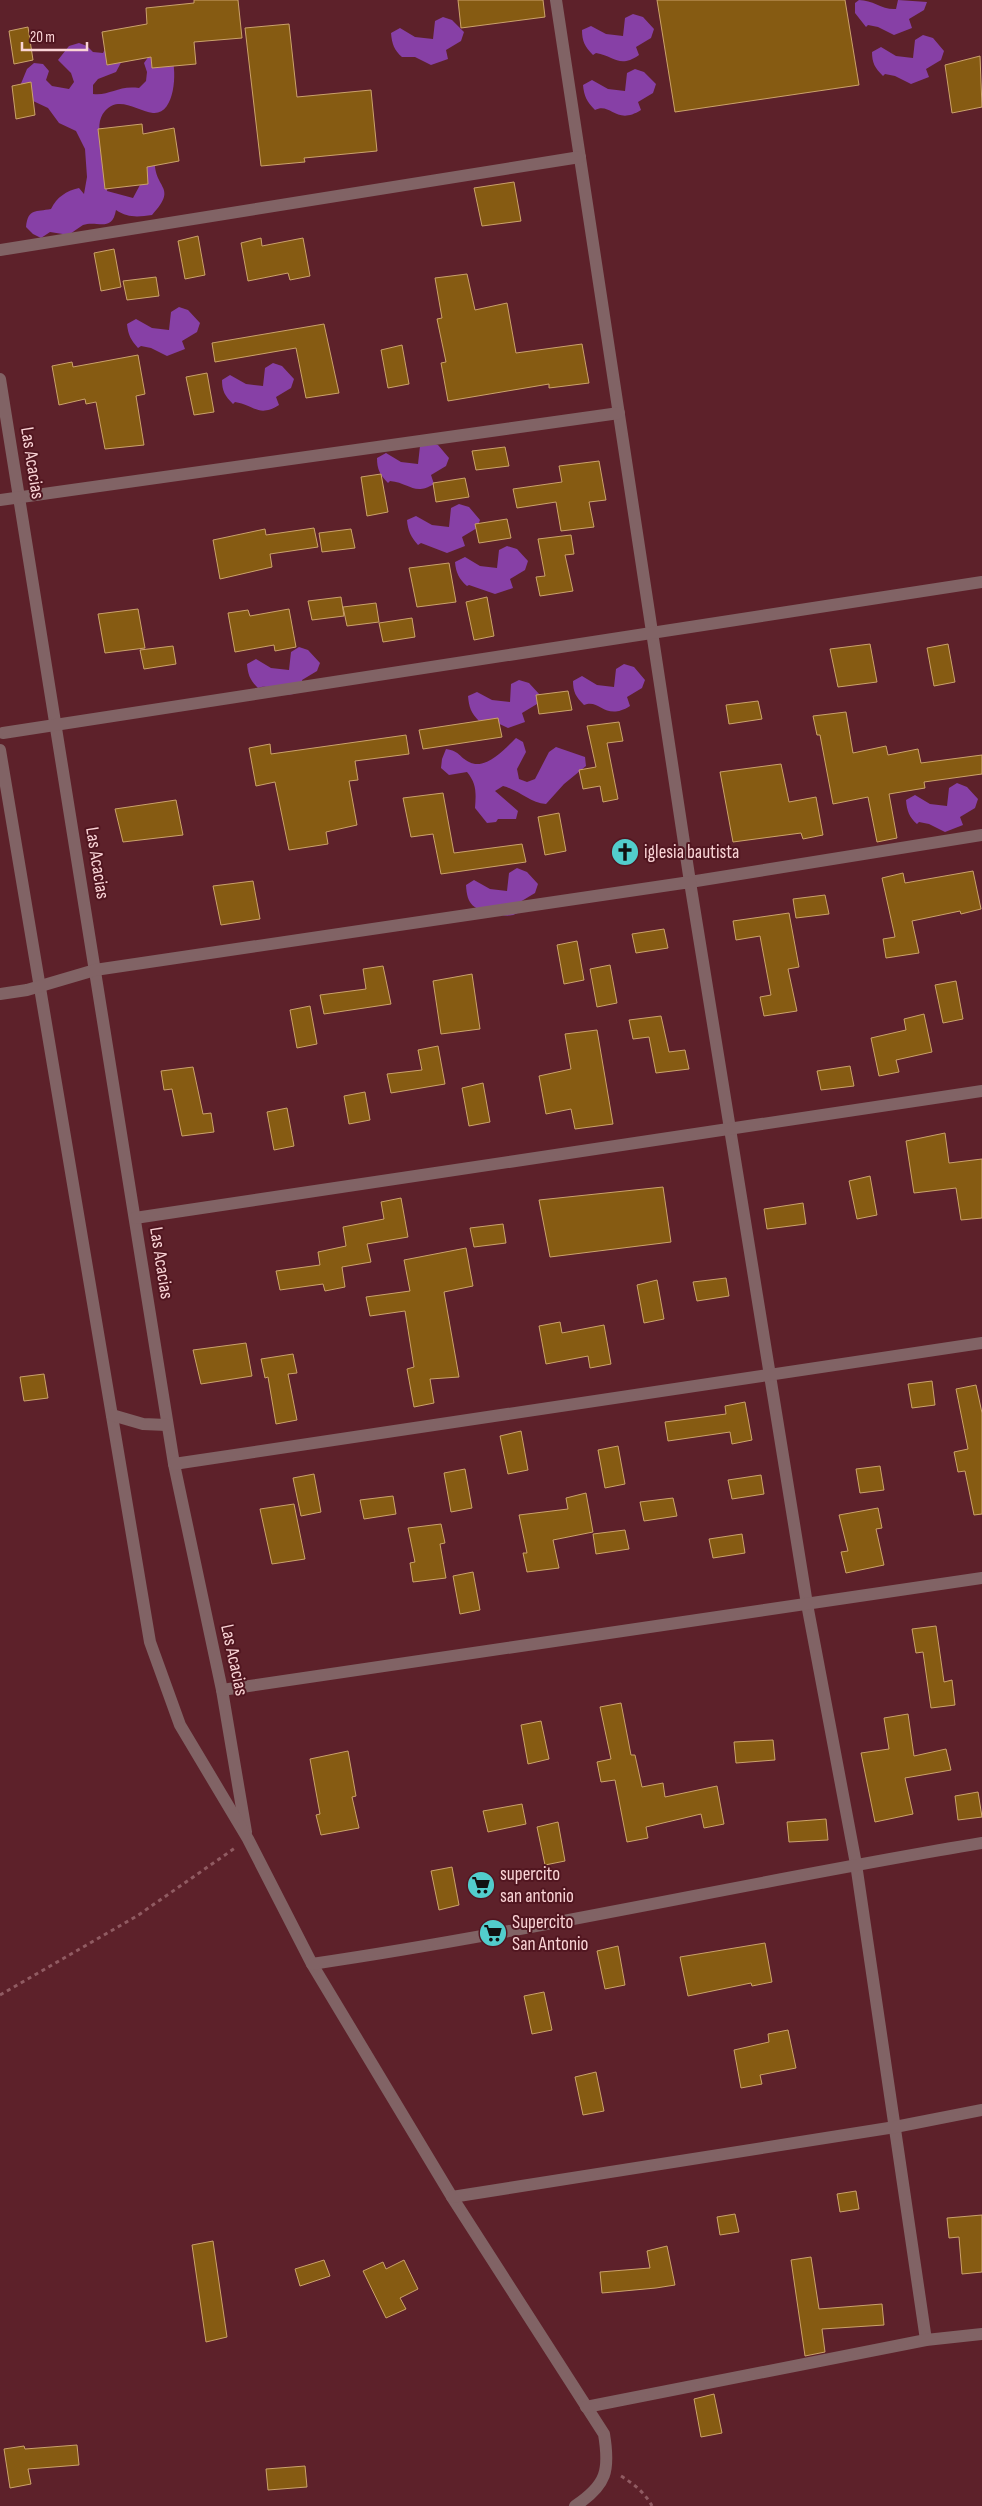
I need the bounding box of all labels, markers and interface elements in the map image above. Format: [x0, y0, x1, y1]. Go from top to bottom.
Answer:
scale bar [22, 20, 88, 52]
text: 20 m [30, 28, 55, 47]
street label: Las Acacias [15, 425, 49, 501]
street label: Las Acacias [80, 825, 114, 901]
church icon: iglesia bautista [610, 837, 640, 867]
place label: iglesia bautista [644, 841, 739, 864]
street label: Las Acacias [144, 1225, 178, 1301]
street label: Las Acacias [215, 1622, 253, 1698]
place label: supercito san antonio [500, 1863, 574, 1908]
supermarket icon: supercito san antonio [466, 1870, 496, 1900]
place label: Supercito San Antonio [512, 1911, 588, 1956]
supermarket icon: Supercito San Antonio [478, 1918, 508, 1948]

